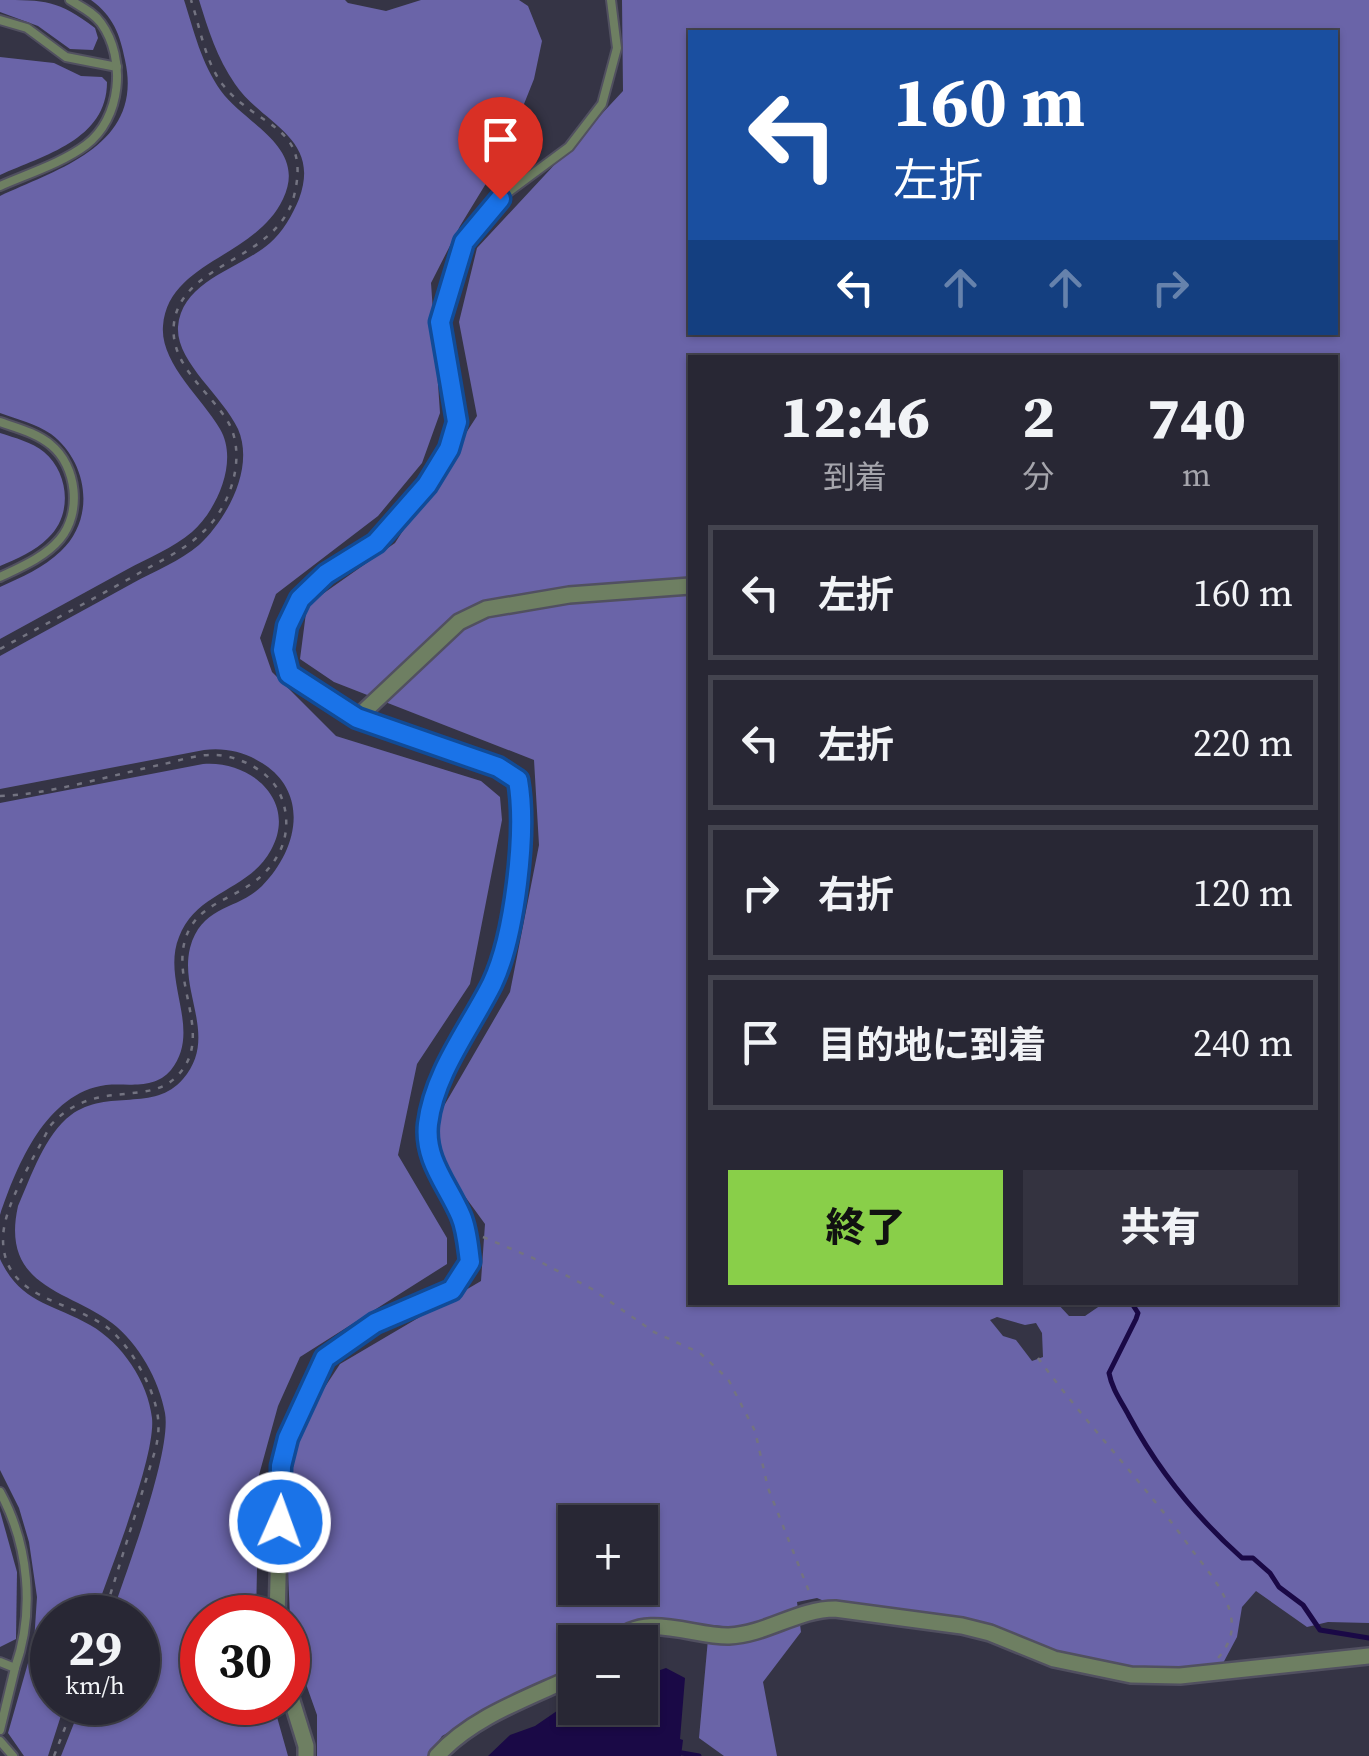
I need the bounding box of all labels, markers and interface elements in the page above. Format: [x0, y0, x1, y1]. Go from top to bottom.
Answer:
text: 160 m [893, 53, 1085, 149]
icon: left [728, 70, 858, 200]
pin [458, 97, 543, 200]
icon: arrive [473, 112, 528, 167]
text: 左折 [893, 149, 983, 211]
icon: left [828, 260, 883, 315]
icon: ahead [933, 260, 988, 315]
icon: ahead [1038, 260, 1093, 315]
icon: right [1143, 260, 1198, 315]
text: 12:46 [780, 375, 930, 457]
text: 2 [1022, 375, 1055, 457]
text: 740 [1147, 377, 1246, 459]
text: m [1182, 453, 1211, 497]
text: 到着 [823, 455, 887, 499]
text: 分 [1023, 455, 1055, 499]
icon: left [733, 565, 788, 620]
text: 160 m [1193, 567, 1293, 619]
text: 左折 [818, 569, 894, 621]
icon: left [733, 715, 788, 770]
text: 220 m [1193, 717, 1293, 769]
text: 左折 [818, 719, 894, 771]
icon: right [733, 865, 788, 920]
text: 120 m [1193, 867, 1293, 919]
text: 右折 [818, 869, 894, 921]
icon: arrive [733, 1015, 788, 1070]
text: 240 m [1193, 1017, 1293, 1069]
text: 目的地に到着 [818, 1019, 1046, 1071]
button: 終了 [728, 1170, 1003, 1285]
button: 共有 [1023, 1170, 1298, 1285]
position arrow [228, 1470, 332, 1574]
map controls [558, 1505, 658, 1725]
button: + [558, 1505, 658, 1605]
speed limit sign: 30 [180, 1595, 310, 1725]
text: 29 [68, 1613, 122, 1682]
button: − [558, 1625, 658, 1725]
text: km/h [65, 1668, 125, 1702]

